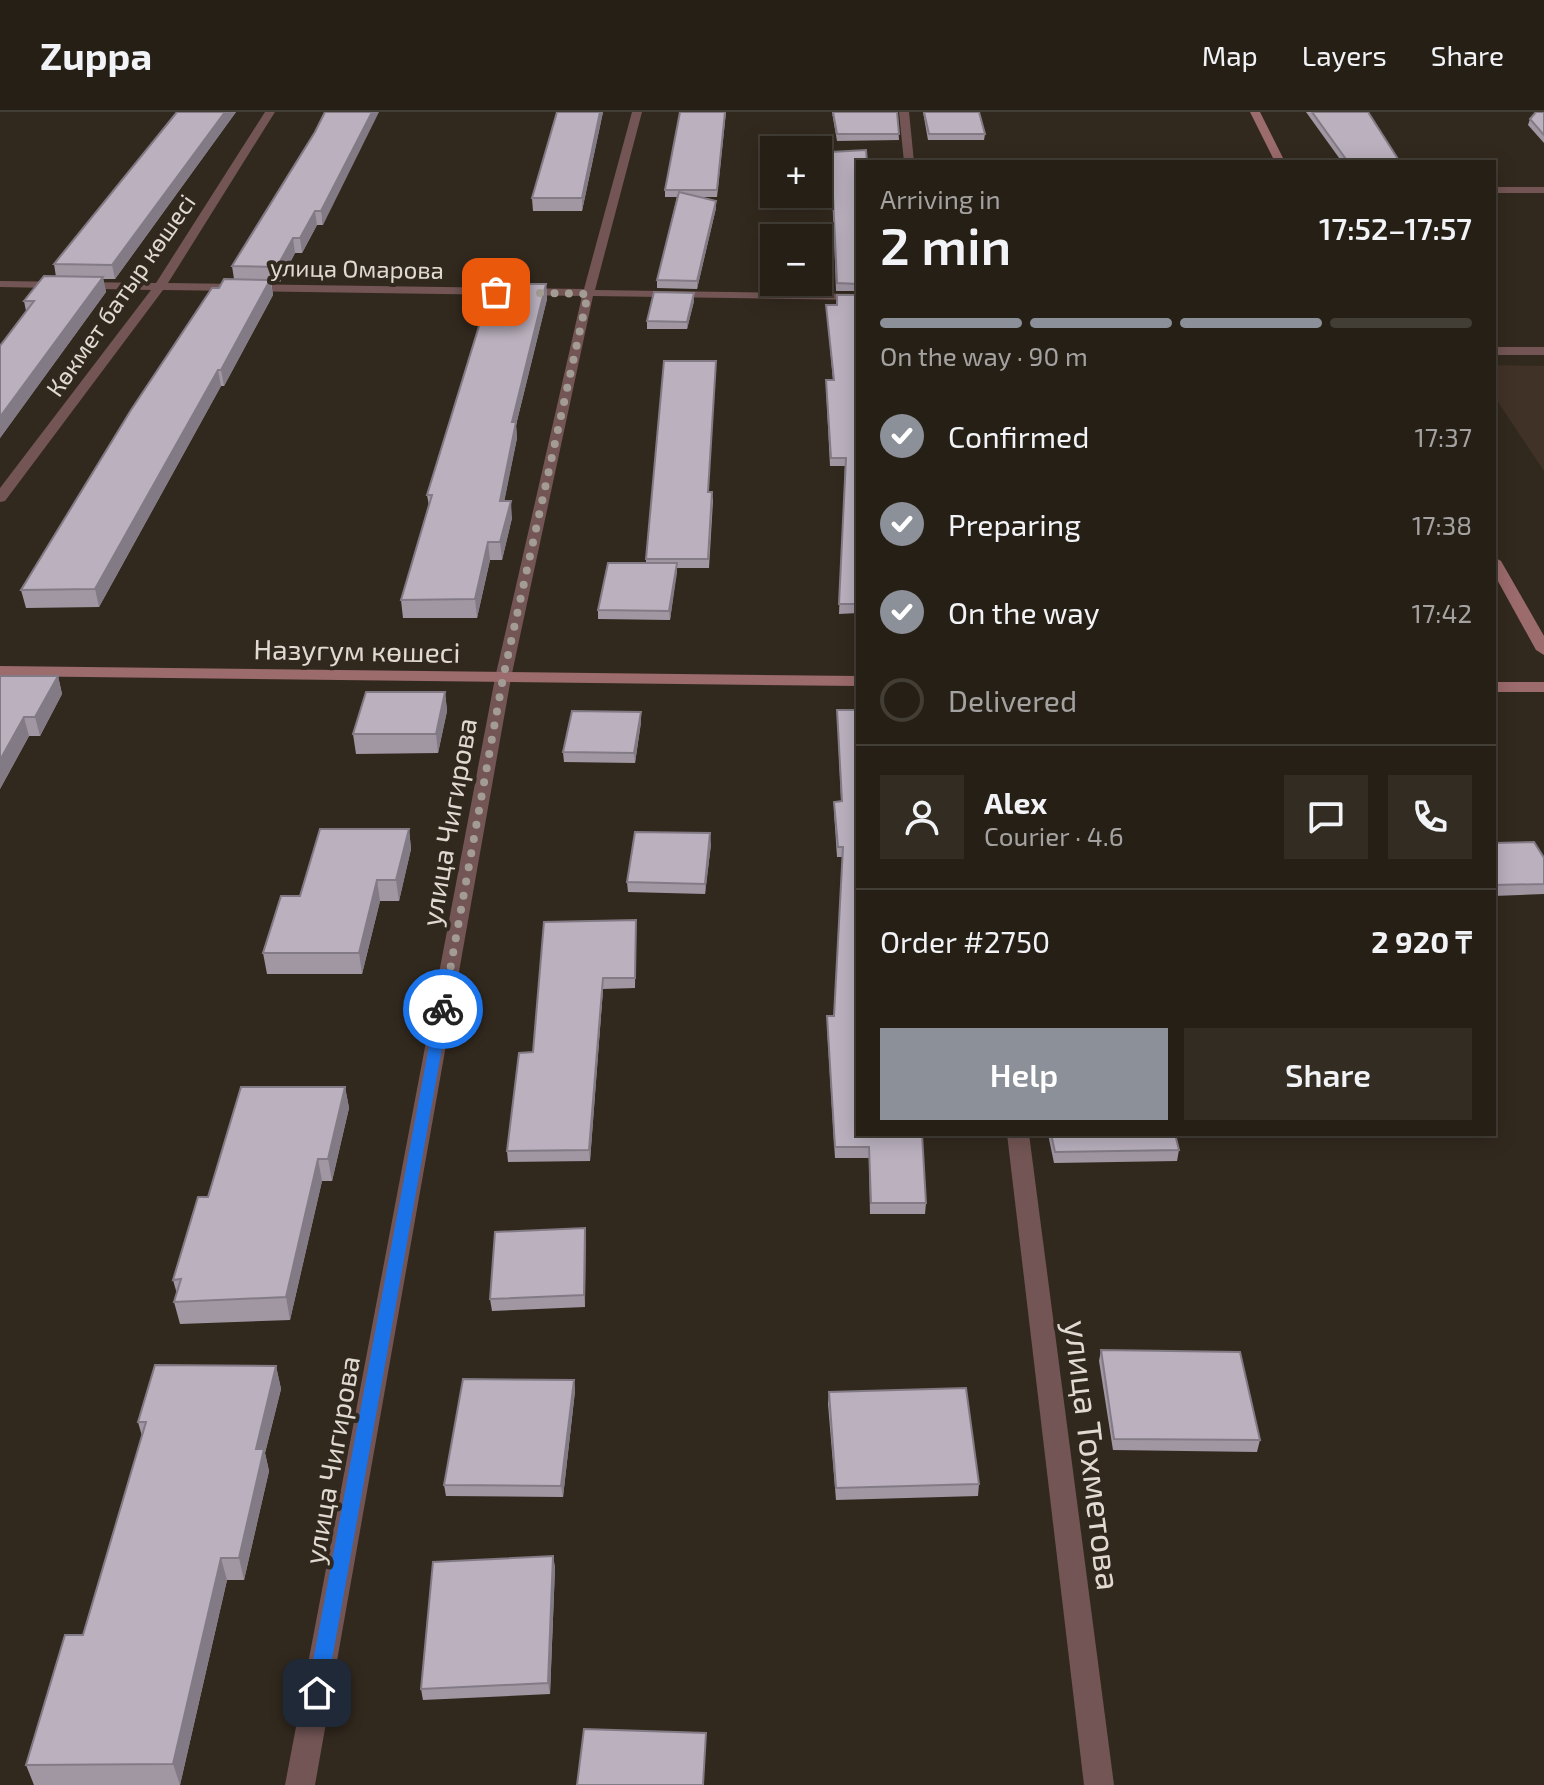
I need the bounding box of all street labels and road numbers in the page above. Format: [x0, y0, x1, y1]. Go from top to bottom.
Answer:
street label: Көкмет батыр көшесі [39, 188, 201, 402]
street label: улица Омарова [270, 252, 444, 285]
street label: Назугум көшесі [253, 631, 461, 669]
street label: улица Чигирова [413, 715, 483, 929]
street label: улица Тохметова [1056, 1317, 1131, 1593]
street label: улица Чигирова [296, 1353, 366, 1567]

